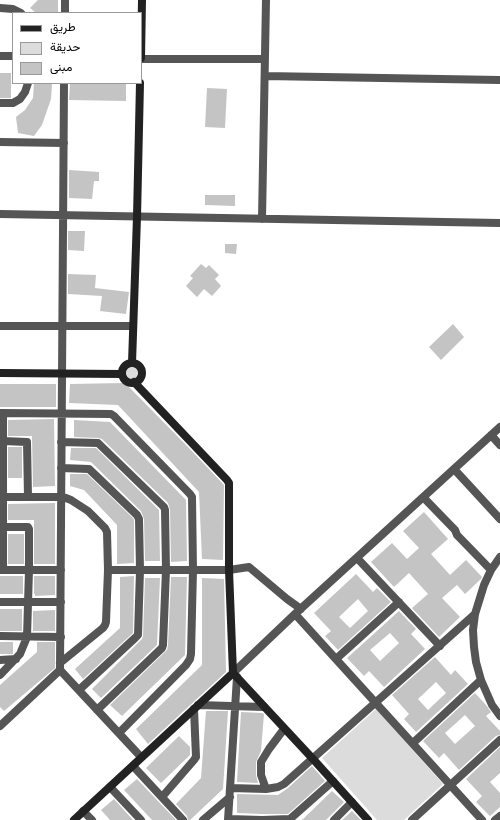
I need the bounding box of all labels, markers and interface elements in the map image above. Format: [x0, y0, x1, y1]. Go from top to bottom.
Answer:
legend [12, 12, 142, 84]
text: طريق [50, 19, 75, 36]
text: حديقة [50, 39, 80, 56]
text: مبنى [50, 59, 72, 76]

